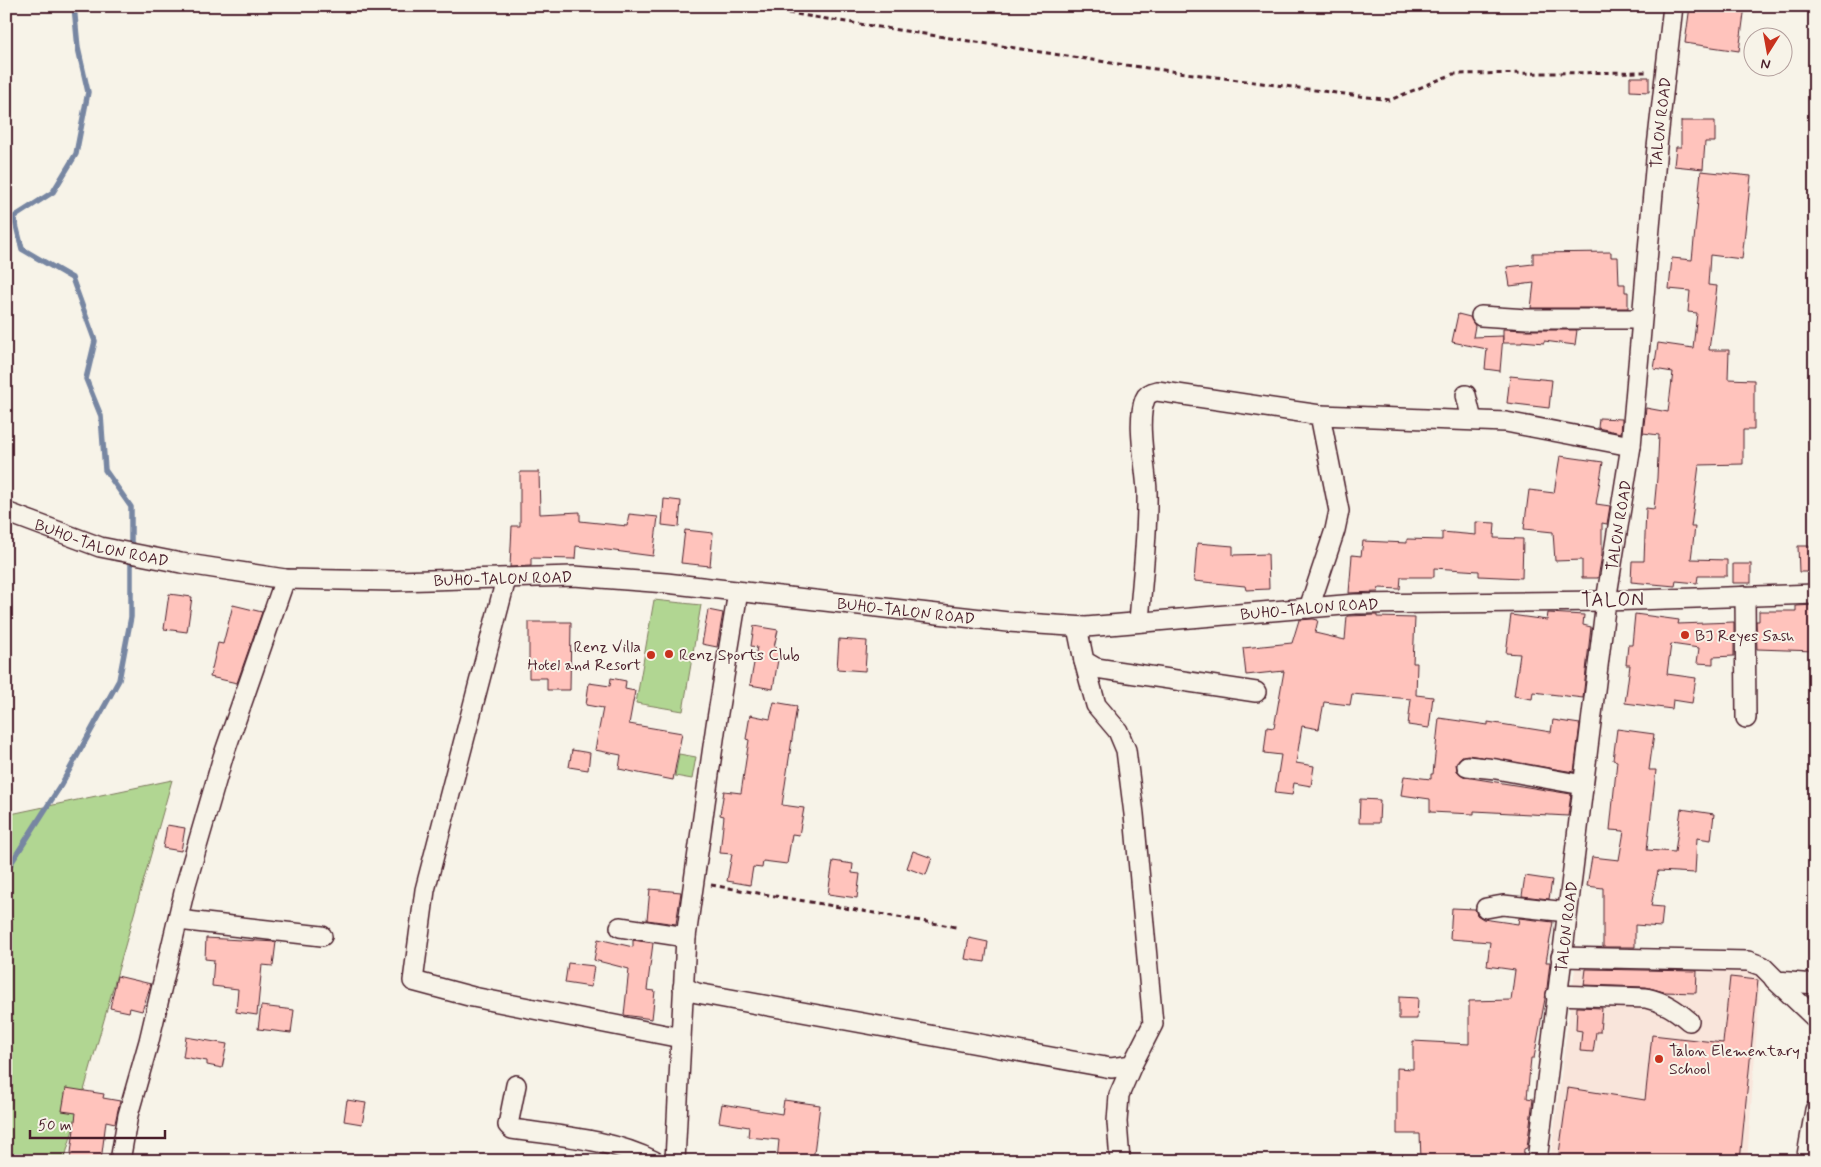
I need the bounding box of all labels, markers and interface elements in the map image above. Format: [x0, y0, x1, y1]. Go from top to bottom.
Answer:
north arrow [1744, 28, 1794, 78]
text: N [1759, 54, 1772, 74]
street label: TALON ROAD [1646, 76, 1677, 169]
street label: TALON ROAD [1602, 479, 1637, 572]
street label: BUHO-TALON ROAD [31, 515, 170, 572]
street label: BUHO-TALON ROAD [433, 567, 573, 592]
district label: TALON [1581, 588, 1645, 613]
street label: BUHO-TALON ROAD [836, 594, 976, 630]
street label: BUHO-TALON ROAD [1239, 595, 1379, 626]
place label: BJ Reyes Sash [1695, 626, 1795, 647]
marker: BJ Reyes Sash [1679, 629, 1691, 641]
place label: Renz Villa Hotel and Resort [528, 637, 641, 676]
place label: Renz Sports Club [679, 645, 800, 666]
marker: Renz Sports Club [663, 648, 675, 660]
marker: Renz Villa Hotel and Resort [645, 649, 657, 661]
street label: TALON ROAD [1551, 880, 1583, 974]
place label: Talon Elementary School [1669, 1041, 1800, 1080]
marker: Talon Elementary School [1653, 1053, 1665, 1065]
scale bar [30, 1107, 165, 1139]
text: 50 m [38, 1116, 72, 1136]

